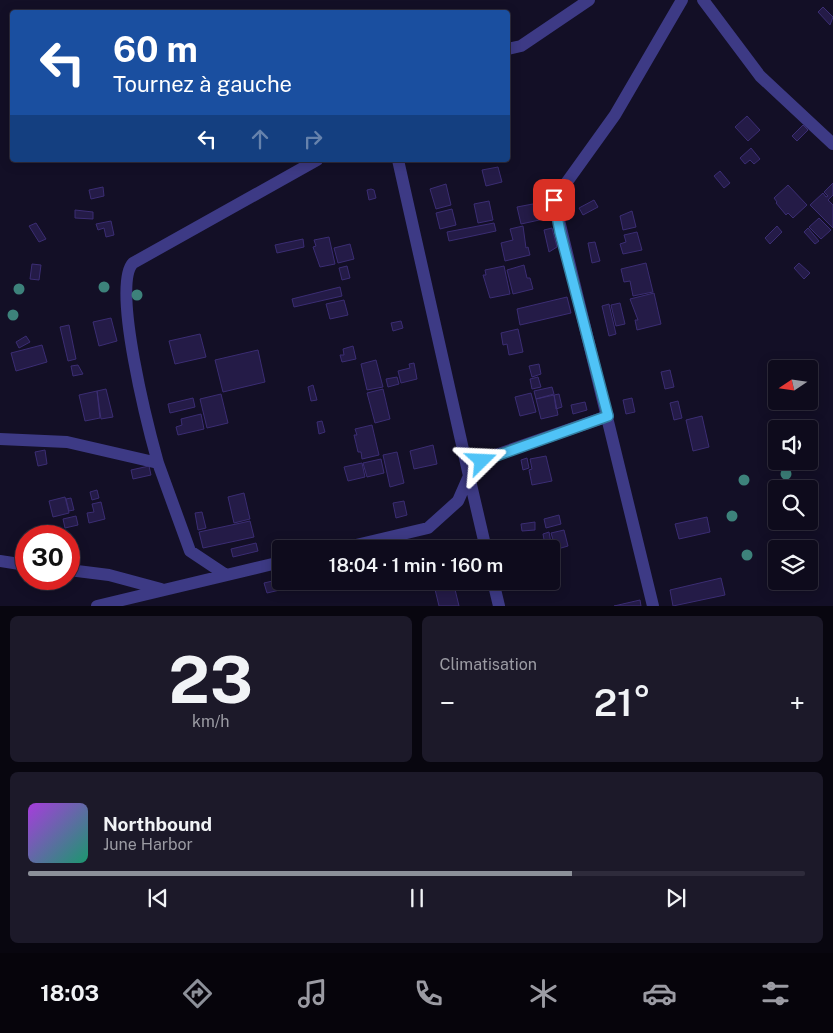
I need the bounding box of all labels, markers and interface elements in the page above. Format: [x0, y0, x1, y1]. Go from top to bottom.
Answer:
text: 60 m [113, 29, 198, 70]
icon: left [30, 30, 95, 95]
text: Tournez à gauche [113, 71, 292, 97]
icon: left [193, 125, 221, 153]
icon: ahead [246, 125, 274, 153]
icon: right [299, 125, 327, 153]
pin [533, 179, 575, 221]
icon: arrive [540, 186, 568, 214]
north arrow [768, 360, 818, 410]
map controls [768, 360, 818, 590]
button: sound [768, 420, 818, 470]
position arrow [455, 434, 507, 486]
button: search [768, 480, 818, 530]
speed limit sign: 30 [15, 525, 80, 590]
button: layers [768, 540, 818, 590]
text: 18:04 · 1 min · 160 m [329, 554, 503, 576]
text: 23 [168, 641, 253, 718]
text: Climatisation [440, 655, 537, 674]
text: 21° [594, 680, 651, 725]
text: − [440, 686, 455, 719]
text: + [789, 686, 805, 719]
text: km/h [192, 712, 230, 731]
text: Northbound [103, 813, 212, 835]
text: June Harbor [103, 835, 193, 854]
icon: previous [144, 884, 172, 912]
icon: pause [403, 884, 431, 912]
icon: next [662, 884, 690, 912]
icon: directions [180, 976, 215, 1011]
icon: music [295, 976, 330, 1011]
icon: phone [411, 976, 446, 1011]
icon: climate [526, 976, 561, 1011]
icon: car [642, 976, 677, 1011]
icon: filters [758, 976, 793, 1011]
text: 18:03 [40, 980, 99, 1006]

